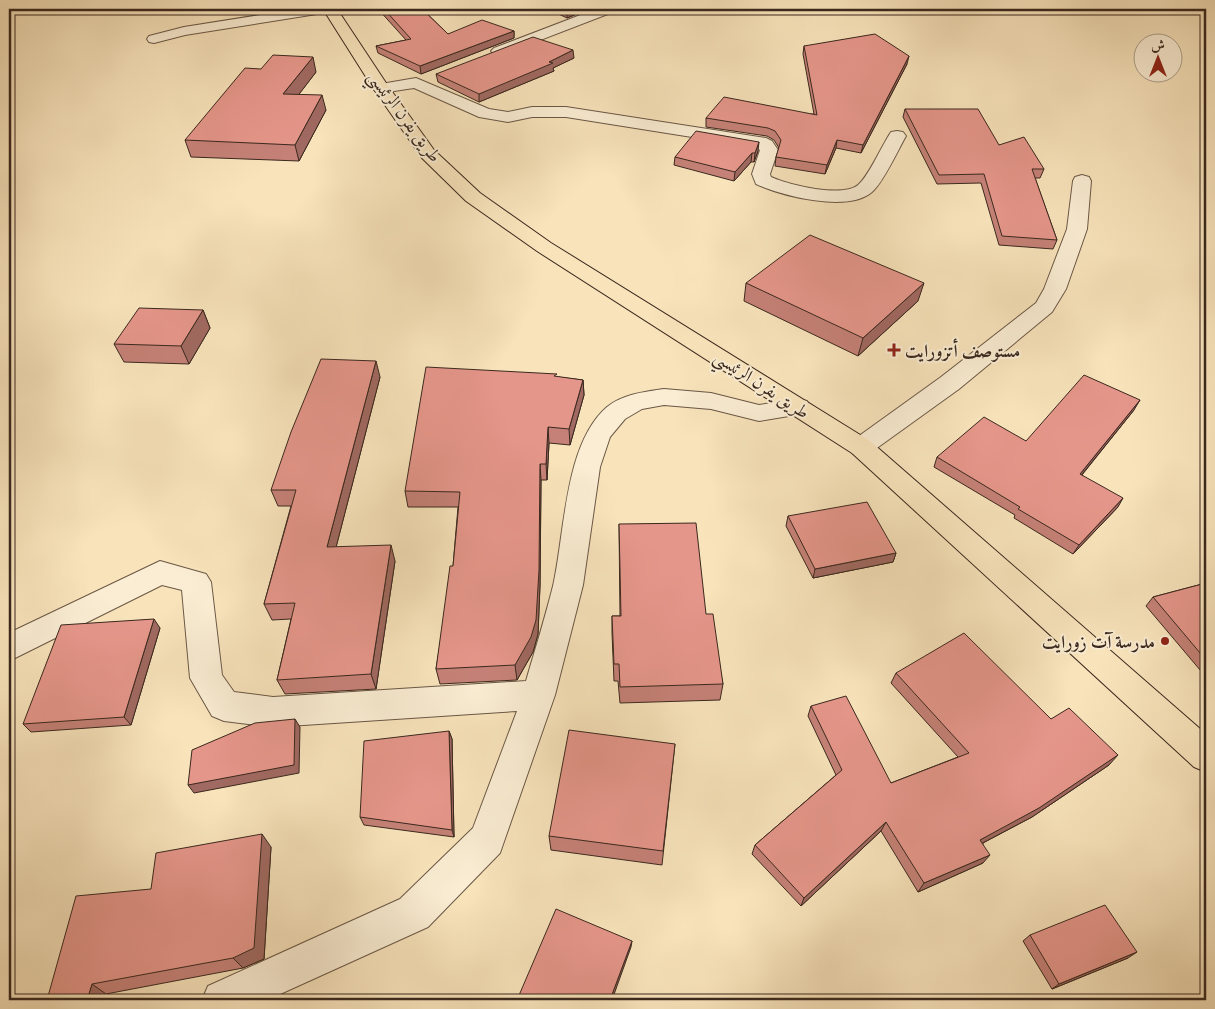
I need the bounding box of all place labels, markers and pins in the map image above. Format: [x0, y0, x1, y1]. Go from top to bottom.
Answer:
place label: مستوصف أتزورايت [905, 337, 1020, 364]
marker: مستوصف أتزورايت [887, 343, 901, 357]
place label: مدرسة آت زورايت [1042, 628, 1155, 655]
marker: مدرسة آت زورايت [1159, 635, 1171, 647]

